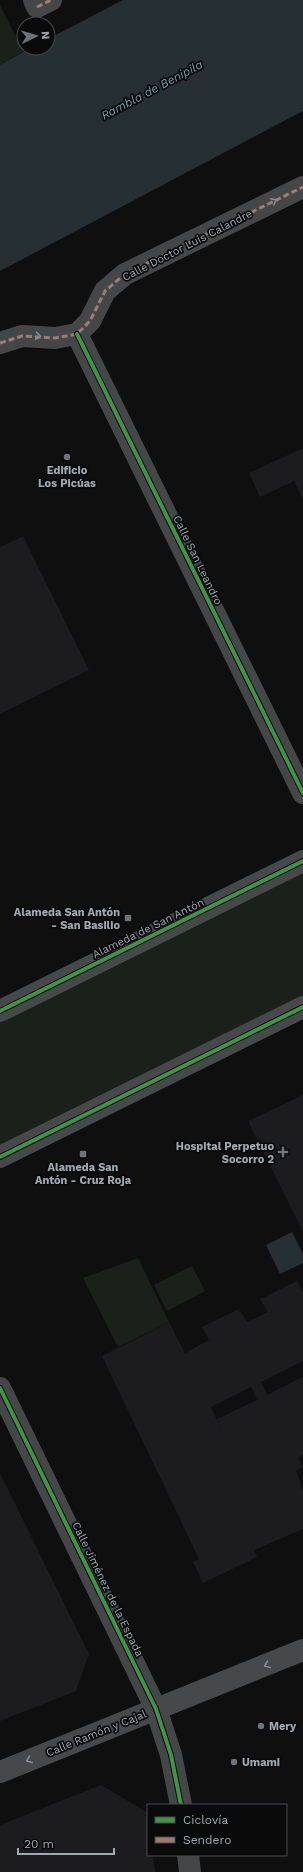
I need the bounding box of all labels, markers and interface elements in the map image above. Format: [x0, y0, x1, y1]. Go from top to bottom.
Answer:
north arrow [16, 16, 56, 56]
text: N [39, 31, 52, 40]
water label: Rambla de Benipila [99, 57, 206, 123]
one-way arrow [269, 198, 277, 206]
street label: Calle Doctor Luis Calandre [120, 207, 254, 284]
one-way arrow [35, 331, 41, 340]
marker: Edificio Los Picúas [62, 452, 72, 462]
place label: Edificio Los Picúas [38, 464, 96, 490]
street label: Calle San Leandro [170, 513, 225, 607]
street label: Alameda de San Antón [90, 896, 206, 961]
place label: Alameda San Antón - San Basilio [14, 906, 120, 932]
marker: Alameda San Antón - San Basilio [123, 913, 133, 923]
place label: Hospital Perpetuo Socorro 2 [176, 1140, 274, 1166]
marker: Hospital Perpetuo Socorro 2 [277, 1146, 289, 1158]
marker: Alameda San Antón - Cruz Roja [78, 1149, 88, 1159]
place label: Alameda San Antón - Cruz Roja [35, 1161, 132, 1187]
street label: Calle Jiménez de la Espada [69, 1520, 146, 1659]
one-way arrow [263, 1660, 270, 1668]
street label: Calle Ramón y Cajal [44, 1707, 149, 1760]
place label: Mery [269, 1720, 297, 1733]
marker: Mery [256, 1721, 266, 1731]
one-way arrow [26, 1756, 33, 1764]
place label: Umami [242, 1756, 280, 1769]
marker: Umami [229, 1757, 239, 1767]
legend [147, 1804, 287, 1856]
text: Ciclovía [183, 1813, 228, 1827]
scale bar [18, 1830, 114, 1856]
text: Sendero [183, 1833, 231, 1847]
text: 20 m [24, 1837, 54, 1851]

